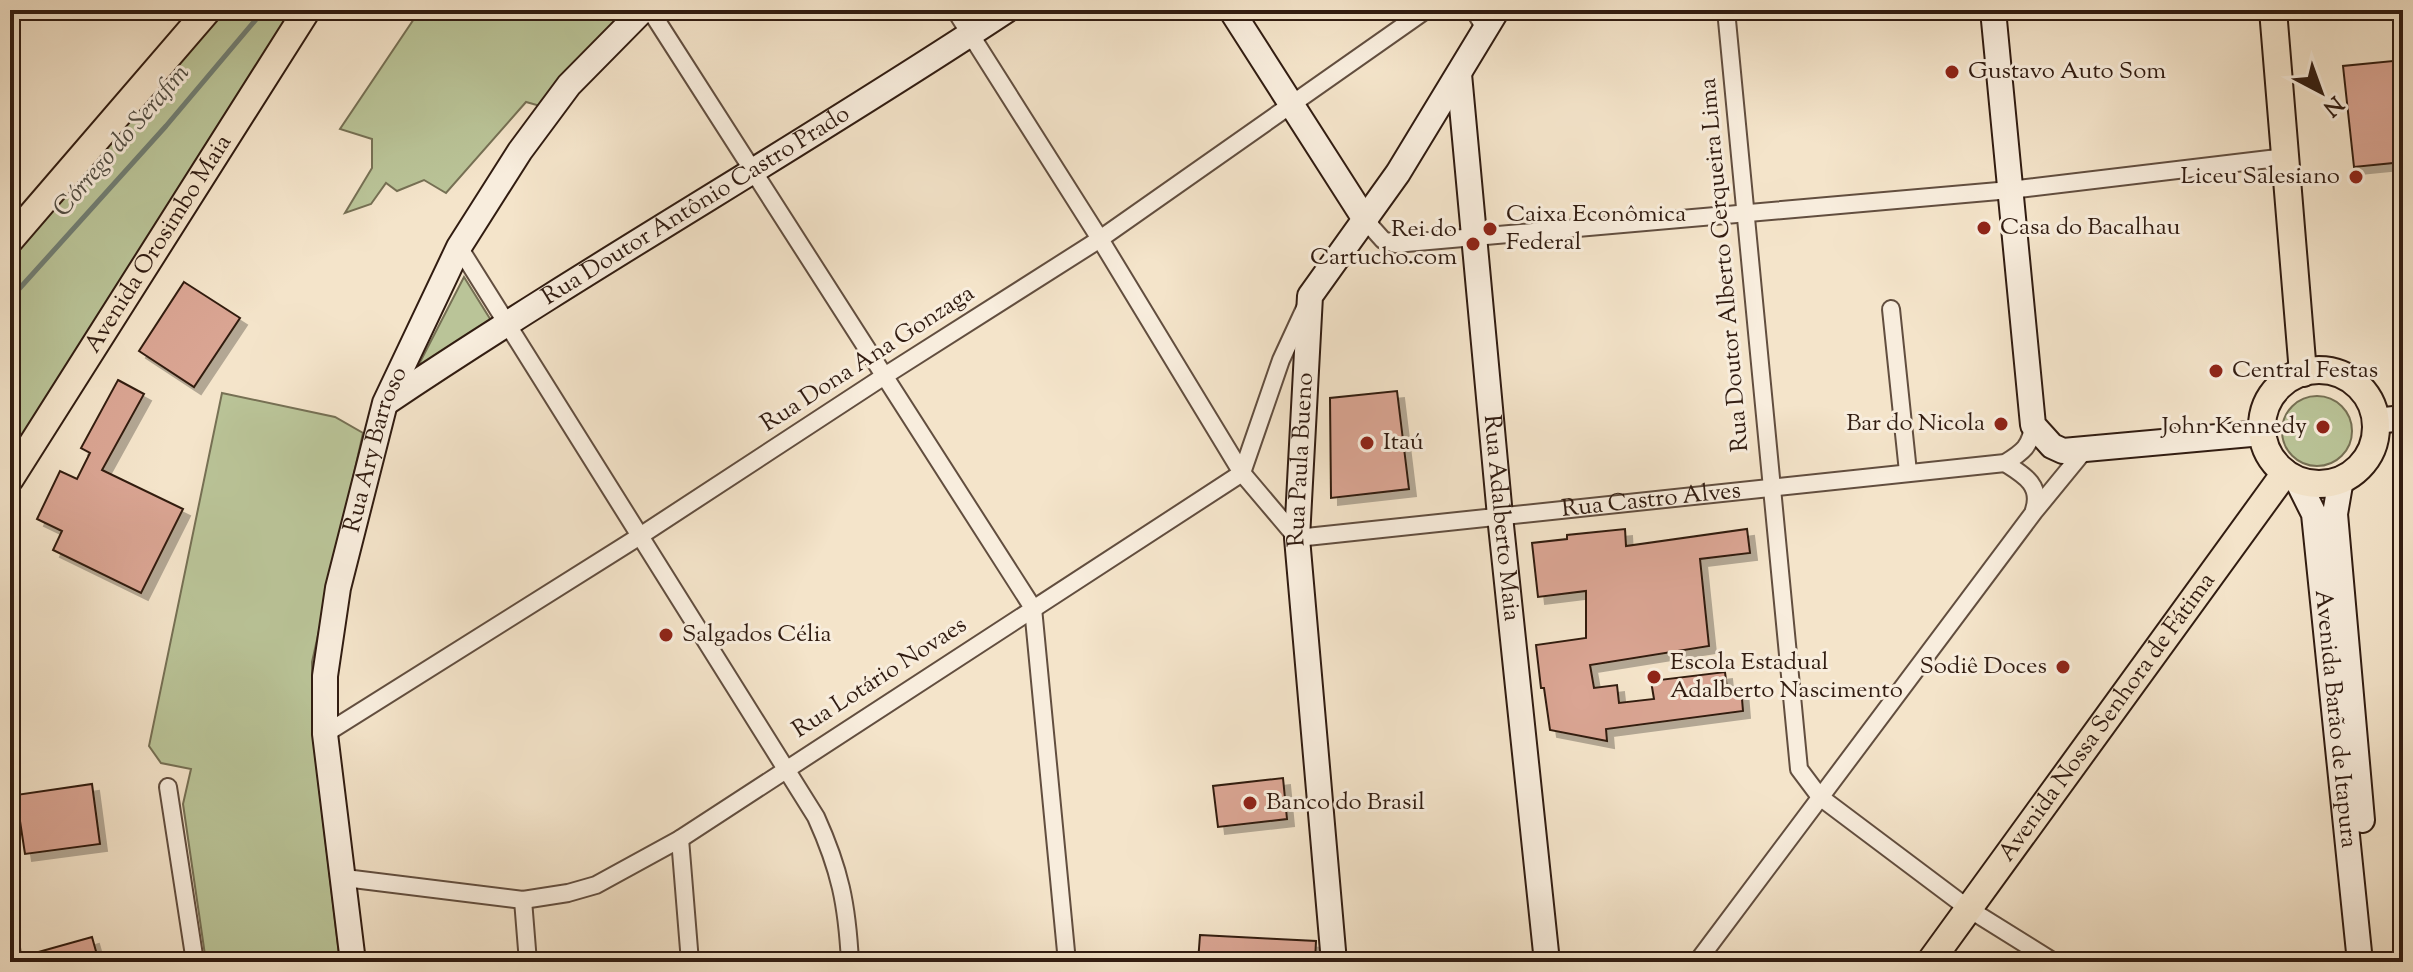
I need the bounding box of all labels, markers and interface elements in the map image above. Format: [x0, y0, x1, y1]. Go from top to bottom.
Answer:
north arrow [2281, 52, 2361, 132]
place label: Gustavo Auto Som [1968, 55, 2166, 89]
water label: Córrego do Serafim [45, 56, 199, 226]
marker: Gustavo Auto Som [1943, 63, 1961, 81]
street label: Rua Doutor Alberto Cerqueira Lima [1692, 77, 1758, 453]
text: N [2315, 87, 2349, 123]
street label: Rua Doutor Antônio Castro Prado [536, 98, 857, 314]
street label: Avenida Orosimbo Maia [77, 128, 241, 360]
place label: Liceu Salesiano [2180, 160, 2340, 194]
marker: Liceu Salesiano [2347, 168, 2365, 186]
place label: Caixa Econômica Federal [1506, 198, 1686, 260]
place label: Casa do Bacalhau [2000, 211, 2181, 245]
place label: Rei do Cartucho.com [1310, 213, 1457, 275]
marker: Casa do Bacalhau [1975, 219, 1993, 237]
marker: Caixa Econômica Federal [1481, 220, 1499, 238]
marker: Rei do Cartucho.com [1464, 235, 1482, 253]
street label: Rua Dona Ana Gonzaga [755, 277, 981, 441]
place label: Central Festas [2232, 354, 2378, 388]
street label: Rua Ary Barroso [336, 361, 417, 536]
marker: Central Festas [2207, 362, 2225, 380]
street label: Rua Paula Bueno [1279, 372, 1323, 548]
place label: Bar do Nicola [1846, 407, 1985, 441]
place label: John Kennedy [2160, 410, 2307, 444]
street label: Rua Adalberto Maia [1474, 413, 1528, 623]
marker: Bar do Nicola [1992, 415, 2010, 433]
marker: John Kennedy [2314, 418, 2332, 436]
place label: Itaú [1383, 426, 1424, 460]
marker: Itaú [1358, 434, 1376, 452]
street label: Rua Castro Alves [1560, 474, 1742, 527]
street label: Avenida Nossa Senhora de Fátima [1991, 566, 2224, 869]
street label: Avenida Barão de Itapura [2305, 588, 2365, 850]
street label: Rua Lotário Novaes [786, 609, 974, 747]
place label: Salgados Célia [682, 618, 832, 652]
marker: Salgados Célia [657, 626, 675, 644]
place label: Escola Estadual Adalberto Nascimento [1670, 646, 1903, 708]
place label: Sodiê Doces [1919, 650, 2047, 684]
marker: Sodiê Doces [2054, 658, 2072, 676]
marker: Escola Estadual Adalberto Nascimento [1645, 668, 1663, 686]
place label: Banco do Brasil [1266, 786, 1425, 820]
marker: Banco do Brasil [1241, 794, 1259, 812]

